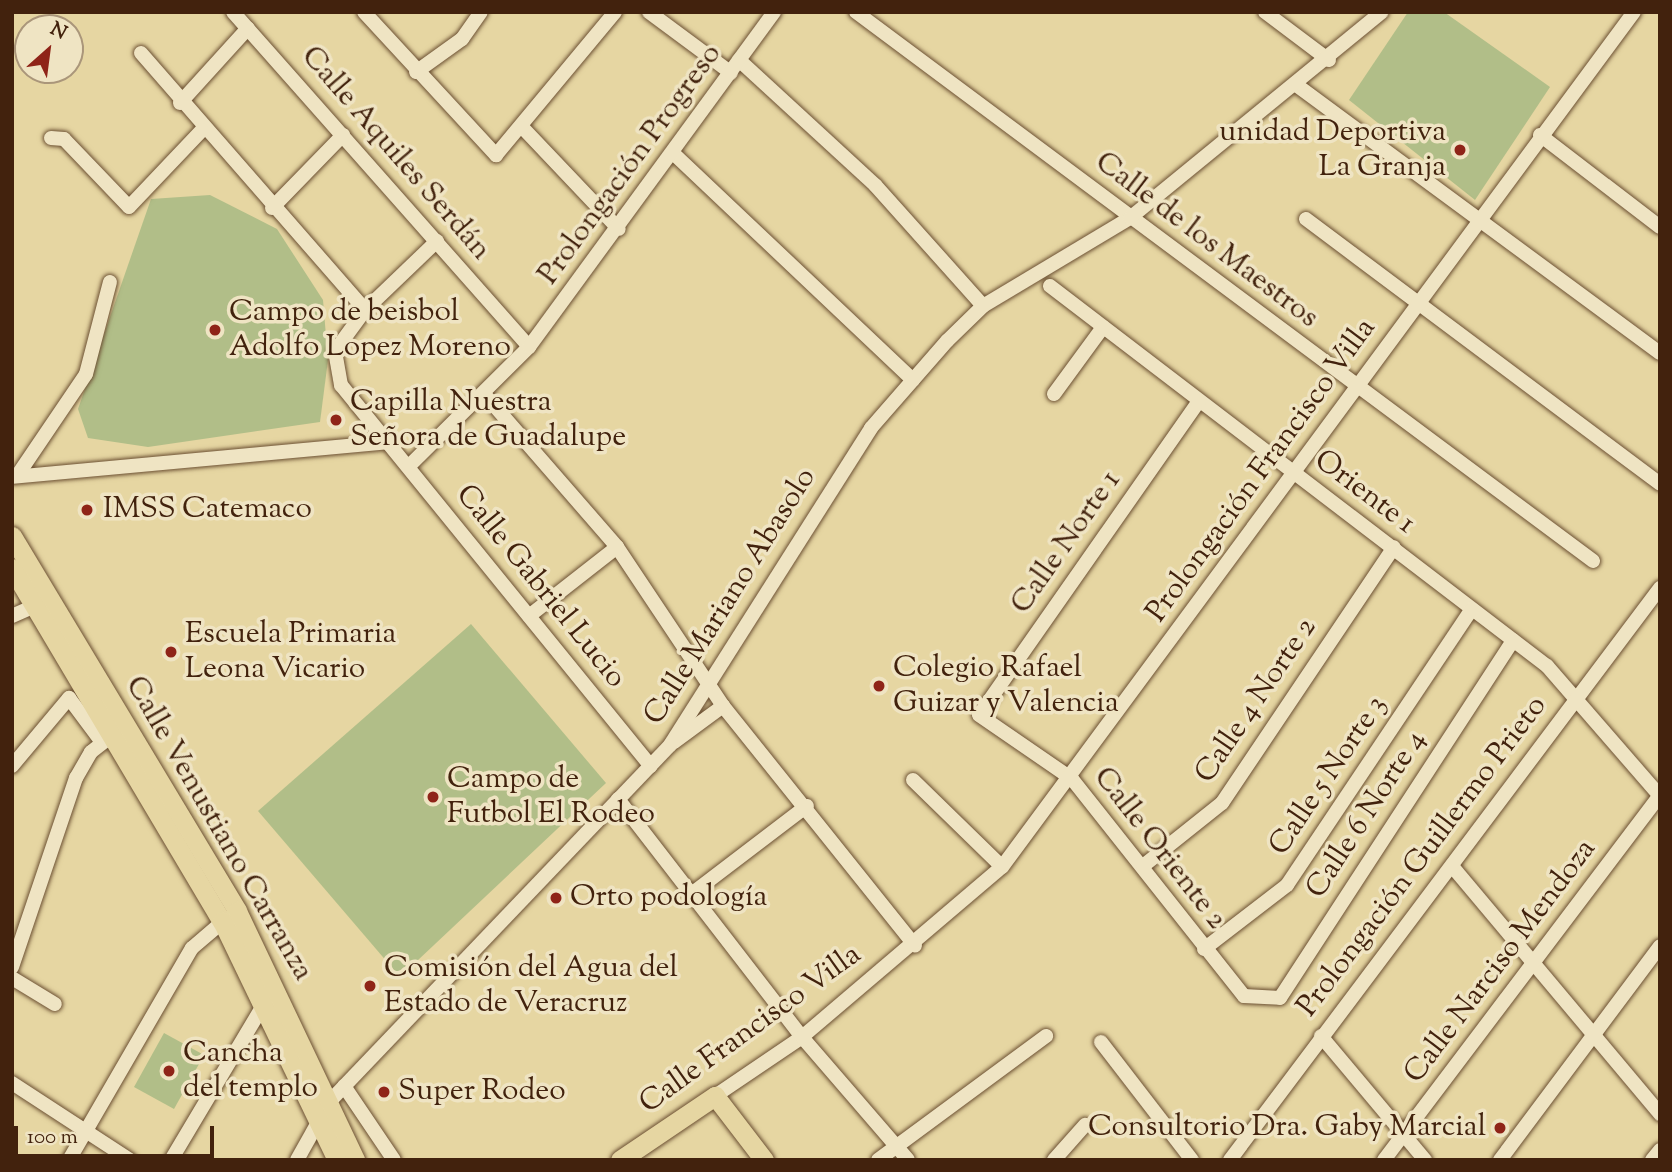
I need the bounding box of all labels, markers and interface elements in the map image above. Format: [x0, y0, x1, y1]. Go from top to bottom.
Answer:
north arrow [14, 14, 84, 84]
text: N [45, 16, 71, 47]
street label: Prolongación Progreso [532, 38, 730, 292]
street label: Calle Aquiles Serdán [292, 40, 498, 268]
place label: unidad Deportiva La Granja [1219, 115, 1446, 186]
marker: unidad Deportiva La Granja [1452, 142, 1468, 158]
street label: Calle de los Maestros [1087, 145, 1325, 337]
place label: Campo de beisbol Adolfo Lopez Moreno [229, 295, 511, 366]
street label: Prolongación Francisco Villa [1140, 312, 1384, 630]
marker: Campo de beisbol Adolfo Lopez Moreno [207, 322, 223, 338]
place label: Capilla Nuestra Señora de Guadalupe [350, 385, 626, 456]
marker: Capilla Nuestra Señora de Guadalupe [328, 412, 344, 428]
street label: Oriente 1 [1306, 443, 1422, 543]
street label: Calle Mariano Abasolo [637, 462, 825, 732]
street label: Calle Norte 1 [1005, 465, 1129, 621]
street label: Calle Gabriel Lucio [447, 478, 633, 696]
place label: IMSS Catemaco [103, 492, 312, 528]
marker: IMSS Catemaco [77, 500, 97, 520]
street label: Calle 4 Norte 2 [1188, 611, 1326, 791]
place label: Escuela Primaria Leona Vicario [185, 617, 396, 688]
marker: Escuela Primaria Leona Vicario [163, 644, 179, 660]
place label: Colegio Rafael Guizar y Valencia [893, 651, 1119, 722]
street label: Calle Venustiano Carranza [116, 670, 320, 988]
marker: Colegio Rafael Guizar y Valencia [871, 678, 887, 694]
street label: Calle 5 Norte 3 [1262, 689, 1396, 863]
street label: Prolongación Guillermo Prieto [1291, 689, 1555, 1025]
street label: Calle 6 Norte 4 [1299, 724, 1435, 906]
street label: Calle Oriente 2 [1085, 761, 1233, 937]
place label: Campo de Futbol El Rodeo [447, 762, 655, 832]
marker: Campo de Futbol El Rodeo [425, 789, 441, 805]
street label: Calle Narciso Mendoza [1397, 833, 1605, 1091]
place label: Orto podología [570, 880, 767, 916]
marker: Orto podología [548, 890, 564, 906]
street label: Calle Francisco Villa [633, 938, 869, 1122]
place label: Comisión del Agua del Estado de Veracruz [384, 951, 678, 1021]
marker: Comisión del Agua del Estado de Veracruz [362, 978, 378, 994]
place label: Cancha del templo [183, 1036, 318, 1106]
marker: Cancha del templo [161, 1063, 177, 1079]
place label: Super Rodeo [398, 1074, 566, 1110]
marker: Super Rodeo [376, 1084, 392, 1100]
place label: Consultorio Dra. Gaby Marcial [1088, 1110, 1486, 1146]
scale bar [18, 1112, 217, 1156]
marker: Consultorio Dra. Gaby Marcial [1492, 1120, 1508, 1136]
text: 100 m [27, 1123, 78, 1153]

